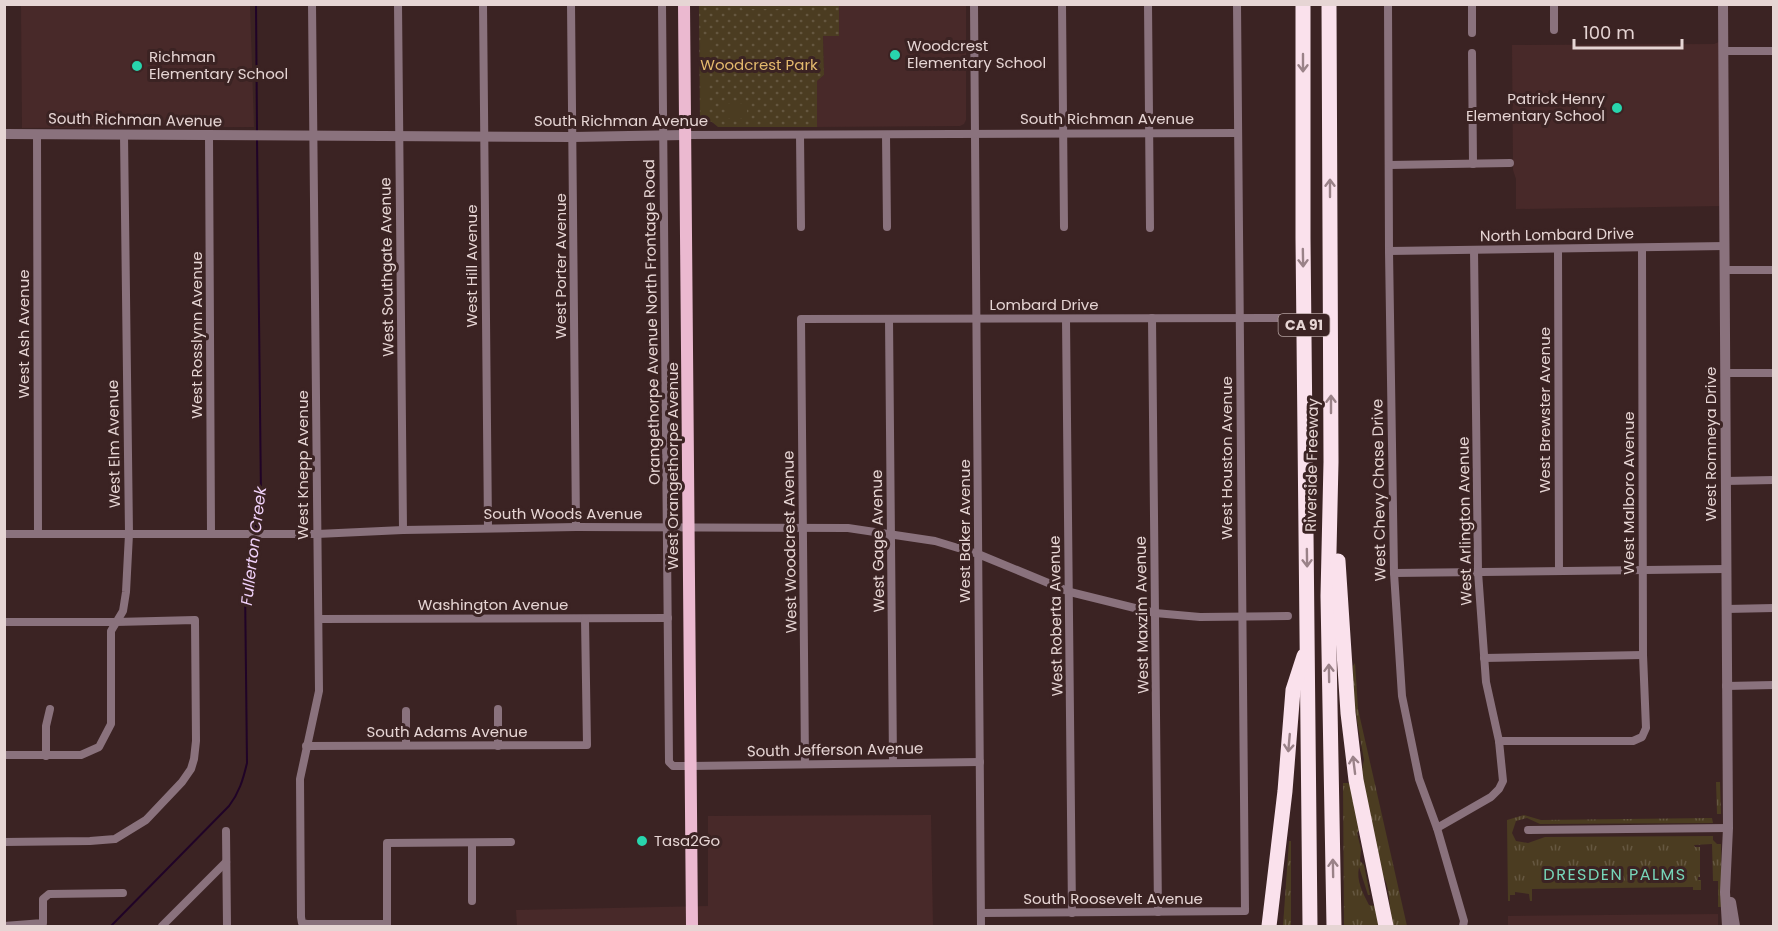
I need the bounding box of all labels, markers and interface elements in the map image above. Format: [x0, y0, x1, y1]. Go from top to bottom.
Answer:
scale bar [1574, 12, 1682, 50]
text: 100 m [1583, 20, 1635, 45]
place label: Woodcrest Elementary School [907, 35, 1046, 73]
place label: Richman Elementary School [149, 46, 288, 84]
marker: Woodcrest Elementary School [888, 48, 902, 62]
one-way arrow [1297, 53, 1309, 72]
park label: Woodcrest Park [700, 54, 818, 75]
marker: Richman Elementary School [130, 59, 144, 73]
place label: Patrick Henry Elementary School [1466, 88, 1606, 126]
marker: Patrick Henry Elementary School [1610, 101, 1624, 115]
street label: South Richman Avenue [48, 107, 222, 132]
street label: South Richman Avenue [1020, 108, 1194, 129]
street label: South Richman Avenue [534, 110, 708, 131]
street label: Orangethorpe Avenue North Frontage Road [638, 159, 665, 485]
street label: West Southgate Avenue [374, 177, 399, 357]
one-way arrow [1324, 178, 1336, 198]
street label: West Porter Avenue [550, 193, 571, 339]
street label: West Hill Avenue [461, 204, 482, 328]
street label: North Lombard Drive [1480, 223, 1634, 246]
one-way arrow [1298, 247, 1309, 267]
street label: West Rosslynn Avenue [186, 251, 207, 419]
street label: West Ash Avenue [13, 269, 34, 399]
street label: Lombard Drive [989, 294, 1099, 315]
road number: CA 91 [1278, 314, 1330, 336]
street label: West Brewster Avenue [1534, 327, 1555, 493]
street label: West Orangethorpe Avenue [662, 362, 683, 570]
street label: West Romneya Drive [1700, 367, 1721, 521]
street label: West Houston Avenue [1216, 376, 1237, 540]
street label: West Elm Avenue [102, 380, 125, 508]
street label: West Knepp Avenue [292, 390, 313, 540]
one-way arrow [1325, 394, 1337, 414]
street label: Riverside Freeway [1300, 397, 1323, 532]
street label: West Chevy Chase Drive [1366, 399, 1391, 582]
street label: West Malboro Avenue [1618, 411, 1639, 575]
street label: West Arlington Avenue [1453, 436, 1476, 606]
street label: West Woodcrest Avenue [777, 450, 802, 634]
street label: West Baker Avenue [954, 459, 975, 603]
street label: West Gage Avenue [866, 469, 889, 613]
water label: Fullerton Creek [235, 485, 272, 607]
street label: South Woods Avenue [483, 503, 643, 524]
street label: West Roberta Avenue [1044, 535, 1067, 697]
street label: West Maxzim Avenue [1130, 536, 1153, 694]
one-way arrow [1301, 547, 1313, 567]
street label: Washington Avenue [418, 594, 568, 615]
one-way arrow [1324, 664, 1335, 684]
street label: South Adams Avenue [366, 721, 528, 742]
one-way arrow [1283, 732, 1294, 752]
street label: South Jefferson Avenue [747, 737, 923, 762]
one-way arrow [1348, 755, 1359, 775]
place label: Tasa2Go [654, 830, 720, 851]
marker: Tasa2Go [635, 834, 649, 848]
one-way arrow [1327, 859, 1339, 879]
district label: DRESDEN PALMS [1543, 863, 1687, 886]
street label: South Roosevelt Avenue [1023, 888, 1203, 909]

